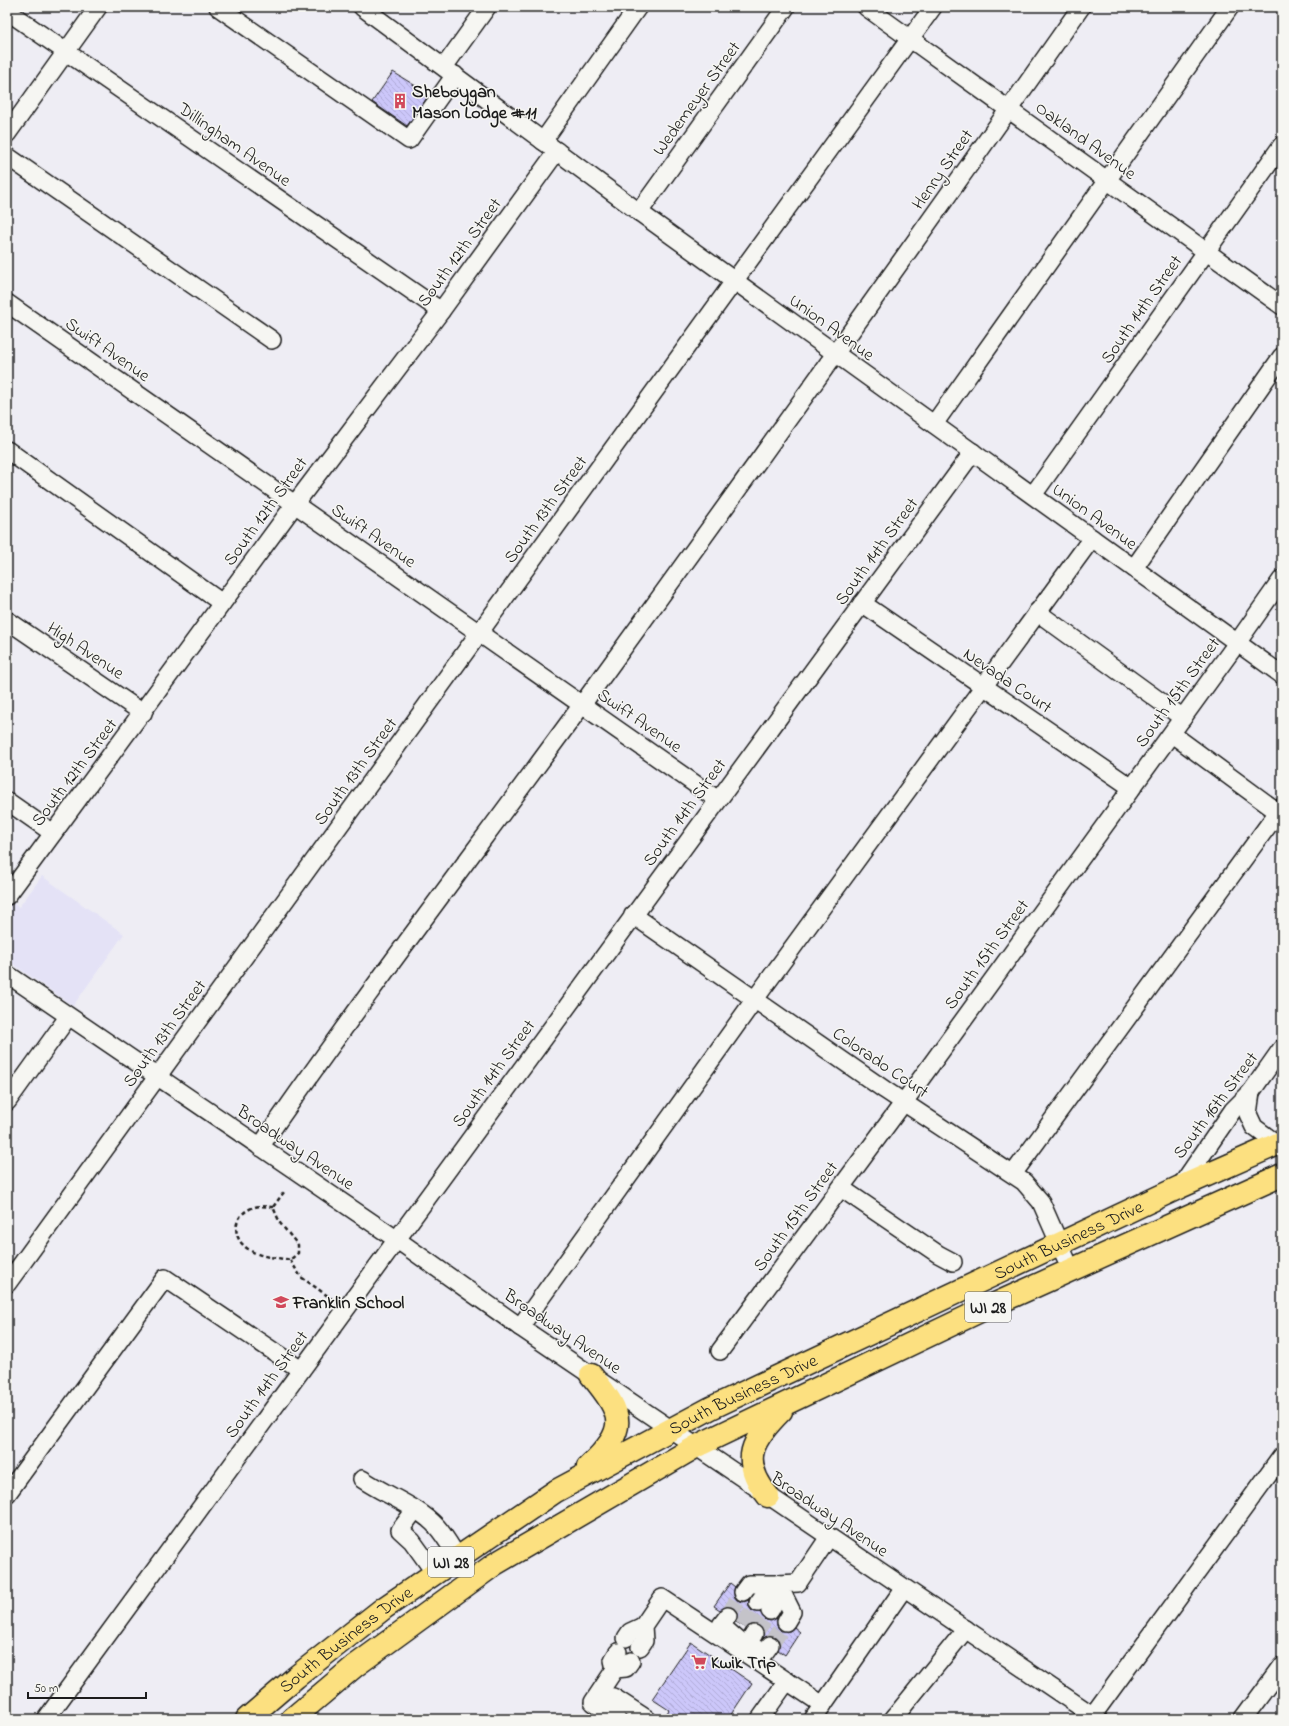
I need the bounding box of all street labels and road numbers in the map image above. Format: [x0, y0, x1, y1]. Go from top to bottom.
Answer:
street label: Wedemeyer Street [647, 37, 748, 162]
street label: Dillingham Avenue [171, 96, 296, 196]
street label: Oakland Avenue [1029, 96, 1142, 188]
street label: Henry Street [906, 125, 981, 216]
street label: South 12th Street [412, 193, 509, 313]
street label: South 14th Street [1095, 250, 1190, 370]
street label: Union Avenue [783, 289, 880, 369]
street label: Swift Avenue [59, 312, 155, 390]
street label: South 13th Street [499, 451, 595, 570]
street label: South 12th Street [218, 452, 315, 572]
street label: Union Avenue [1046, 478, 1143, 558]
street label: South 14th Street [830, 493, 926, 612]
street label: Swift Avenue [325, 498, 421, 576]
street label: High Avenue [41, 616, 129, 688]
street label: South 15th Street [1130, 633, 1228, 754]
street label: Nevada Court [957, 642, 1057, 721]
street label: Swift Avenue [591, 683, 687, 761]
street label: South 13th Street [309, 713, 405, 832]
street label: South 12th Street [26, 714, 125, 833]
street label: South 14th Street [638, 754, 734, 873]
street label: South 15th Street [939, 895, 1037, 1016]
street label: South 13th Street [118, 975, 214, 1094]
street label: South 14th Street [447, 1015, 543, 1134]
street label: Colorado Court [826, 1022, 933, 1106]
street label: South 16th Street [1168, 1047, 1266, 1165]
street label: Broadway Avenue [230, 1099, 360, 1198]
street label: South 15th Street [748, 1157, 846, 1278]
street label: South Business Drive [990, 1195, 1149, 1288]
street label: Broadway Avenue [497, 1283, 627, 1382]
road number: WI 28 [965, 1292, 1011, 1322]
street label: South 14th Street [220, 1326, 316, 1445]
street label: South Business Drive [665, 1348, 823, 1443]
street label: Broadway Avenue [764, 1466, 894, 1565]
road number: WI 28 [428, 1547, 474, 1577]
street label: South Business Drive [275, 1580, 420, 1701]

